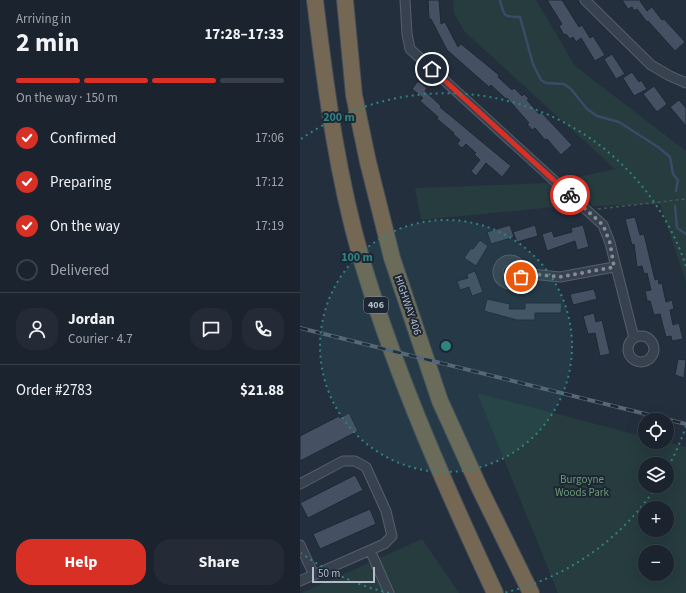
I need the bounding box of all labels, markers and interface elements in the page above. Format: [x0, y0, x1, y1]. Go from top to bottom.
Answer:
text: Arriving in [16, 10, 71, 28]
text: 2 min [16, 24, 79, 61]
text: 17:28–17:33 [204, 24, 284, 45]
pin [415, 52, 449, 86]
icon: home [421, 58, 443, 80]
text: On the way · 150 m [16, 89, 118, 107]
text: 200 m [323, 109, 355, 126]
icon: check [16, 127, 38, 149]
text: Confirmed [50, 128, 116, 149]
text: 17:06 [255, 129, 284, 147]
icon: check [16, 171, 38, 193]
text: Preparing [50, 172, 111, 193]
text: 17:12 [255, 173, 284, 191]
courier [550, 175, 590, 215]
icon: bike [559, 184, 581, 206]
icon: check [16, 215, 38, 237]
text: On the way [50, 216, 120, 237]
text: 17:19 [255, 217, 284, 235]
text: 100 m [341, 249, 373, 266]
text: Delivered [50, 260, 109, 281]
pin [504, 260, 538, 294]
icon: bag [510, 266, 532, 288]
street label: HIGHWAY 406 [391, 273, 425, 337]
road number: 406 [364, 297, 388, 313]
button: person [16, 308, 58, 350]
button: chat [190, 308, 232, 350]
button: phone [242, 308, 284, 350]
text: Jordan [68, 309, 115, 330]
text: Courier · 4.7 [68, 330, 133, 348]
centre of rings [439, 339, 453, 353]
text: Order #2783 [16, 380, 92, 401]
text: $21.88 [240, 380, 284, 401]
map controls [638, 413, 674, 581]
button: locate [638, 413, 674, 449]
button: layers [638, 457, 674, 493]
park label: Burgoyne Woods Park [555, 472, 610, 500]
button: + [638, 501, 674, 537]
button: Help [16, 539, 146, 585]
button: Share [154, 539, 284, 585]
button: − [638, 545, 674, 581]
scale bar [312, 565, 375, 584]
text: 50 m [318, 566, 340, 581]

